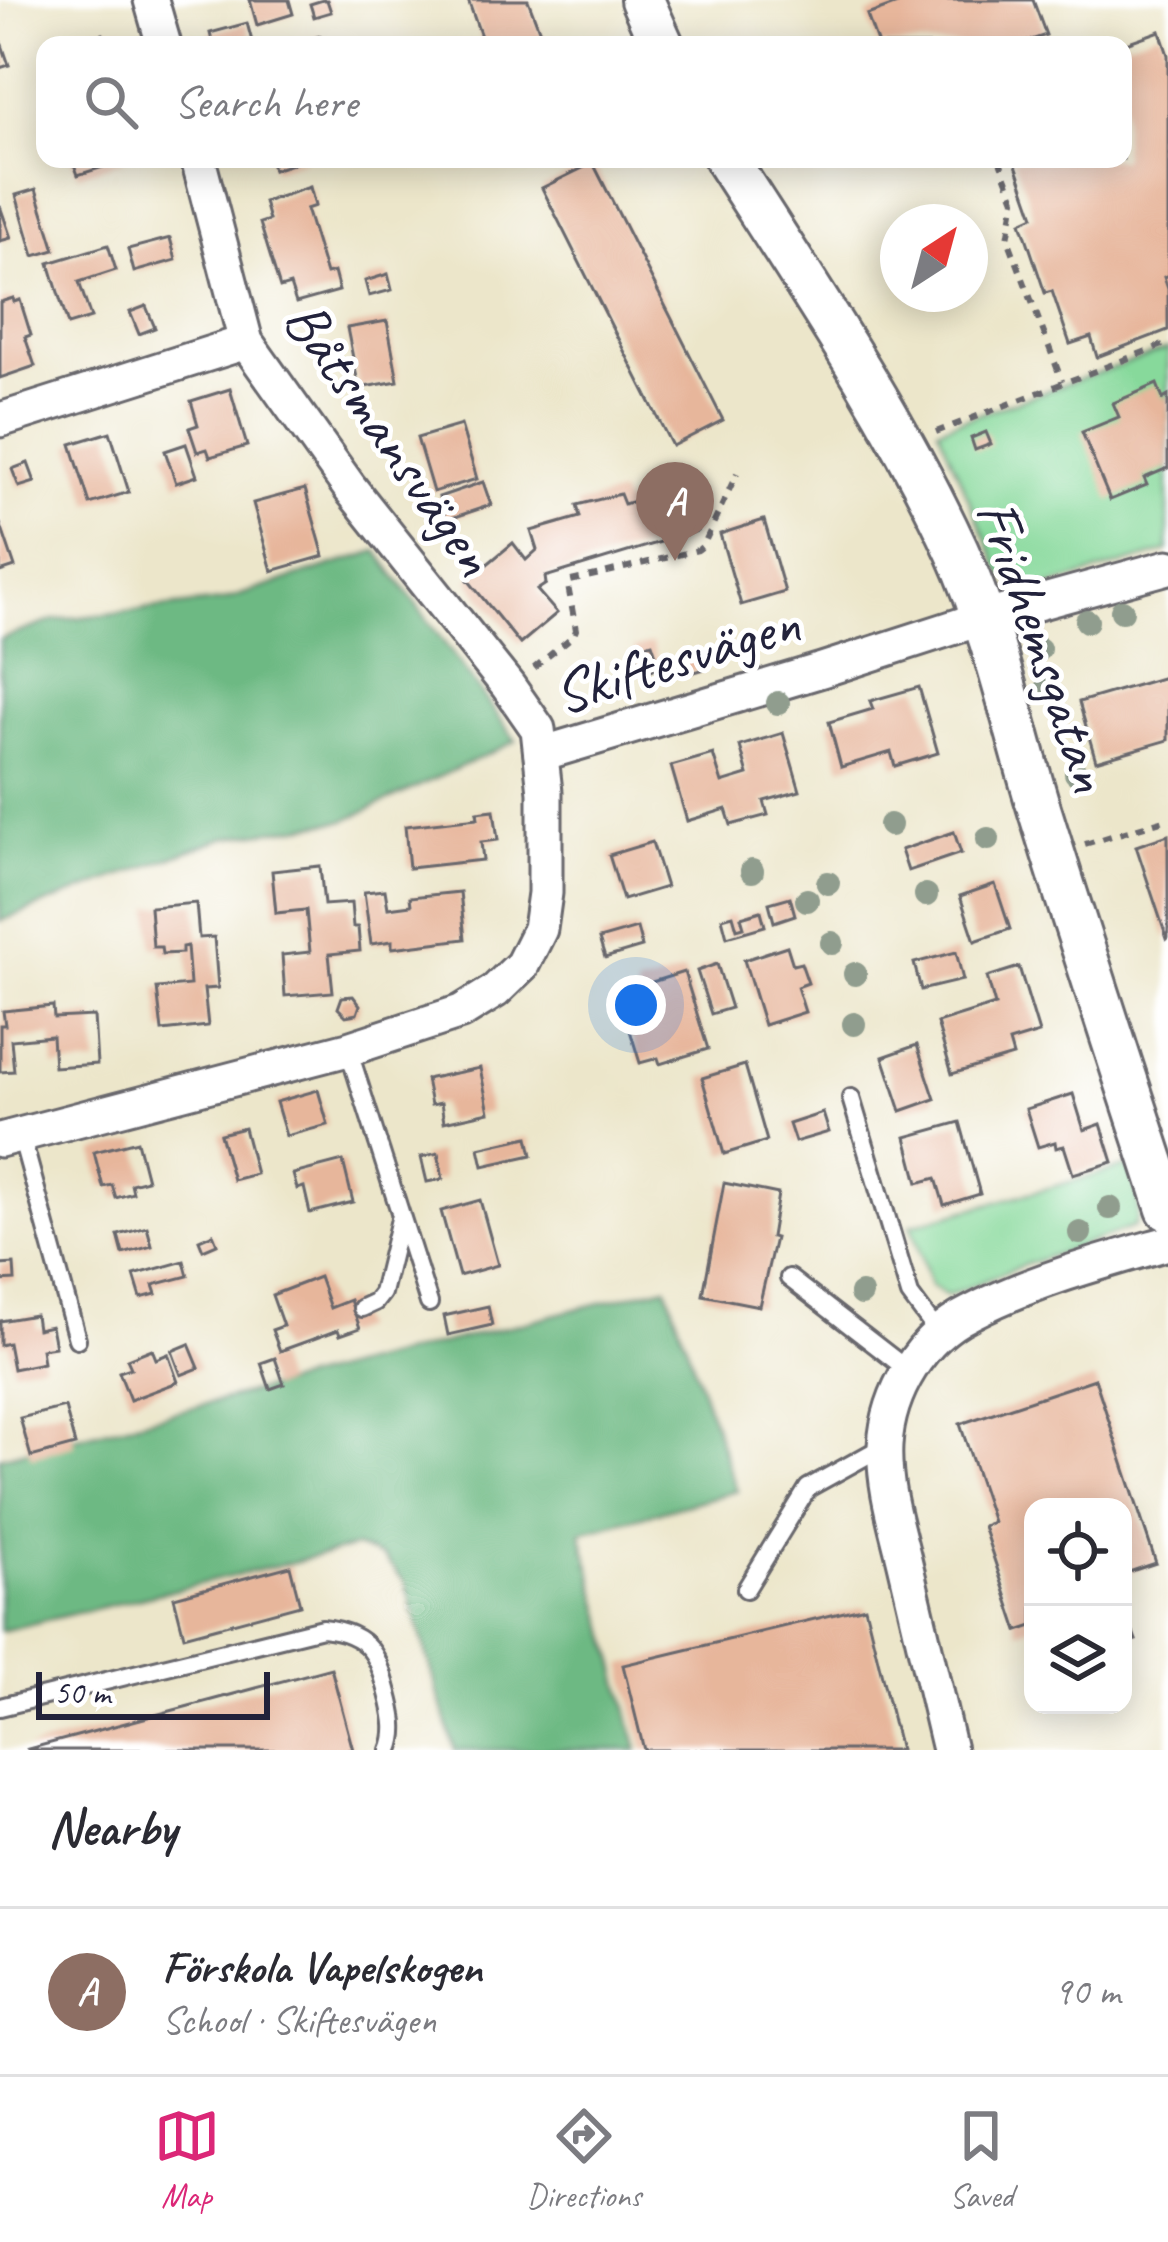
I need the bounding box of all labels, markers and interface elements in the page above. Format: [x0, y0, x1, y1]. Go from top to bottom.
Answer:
search box [36, 36, 1132, 168]
icon: search [78, 69, 144, 135]
text: Search here [174, 74, 357, 131]
north arrow [880, 204, 988, 312]
street label: Båtsmansvägen [268, 285, 513, 591]
pin: A [636, 462, 714, 561]
street label: Fridhemsgatan [959, 490, 1130, 802]
street label: Skiftesvägen [545, 584, 809, 731]
your location [606, 975, 666, 1035]
map controls [1024, 1498, 1132, 1714]
button: locate [1024, 1498, 1132, 1606]
button: layers [1024, 1606, 1132, 1714]
scale bar [36, 1666, 270, 1719]
text: 50 m [54, 1672, 110, 1714]
text: Nearby [48, 1796, 176, 1860]
text: Förskola Vapelskogen [162, 1939, 482, 1996]
text: A [77, 1967, 97, 2016]
text: 90 m [1054, 1967, 1120, 2016]
text: School · Skiftesvägen [162, 1996, 436, 2045]
tab: Map [154, 2103, 220, 2217]
tab: Directions [527, 2103, 641, 2217]
tab: Saved [948, 2103, 1014, 2217]

